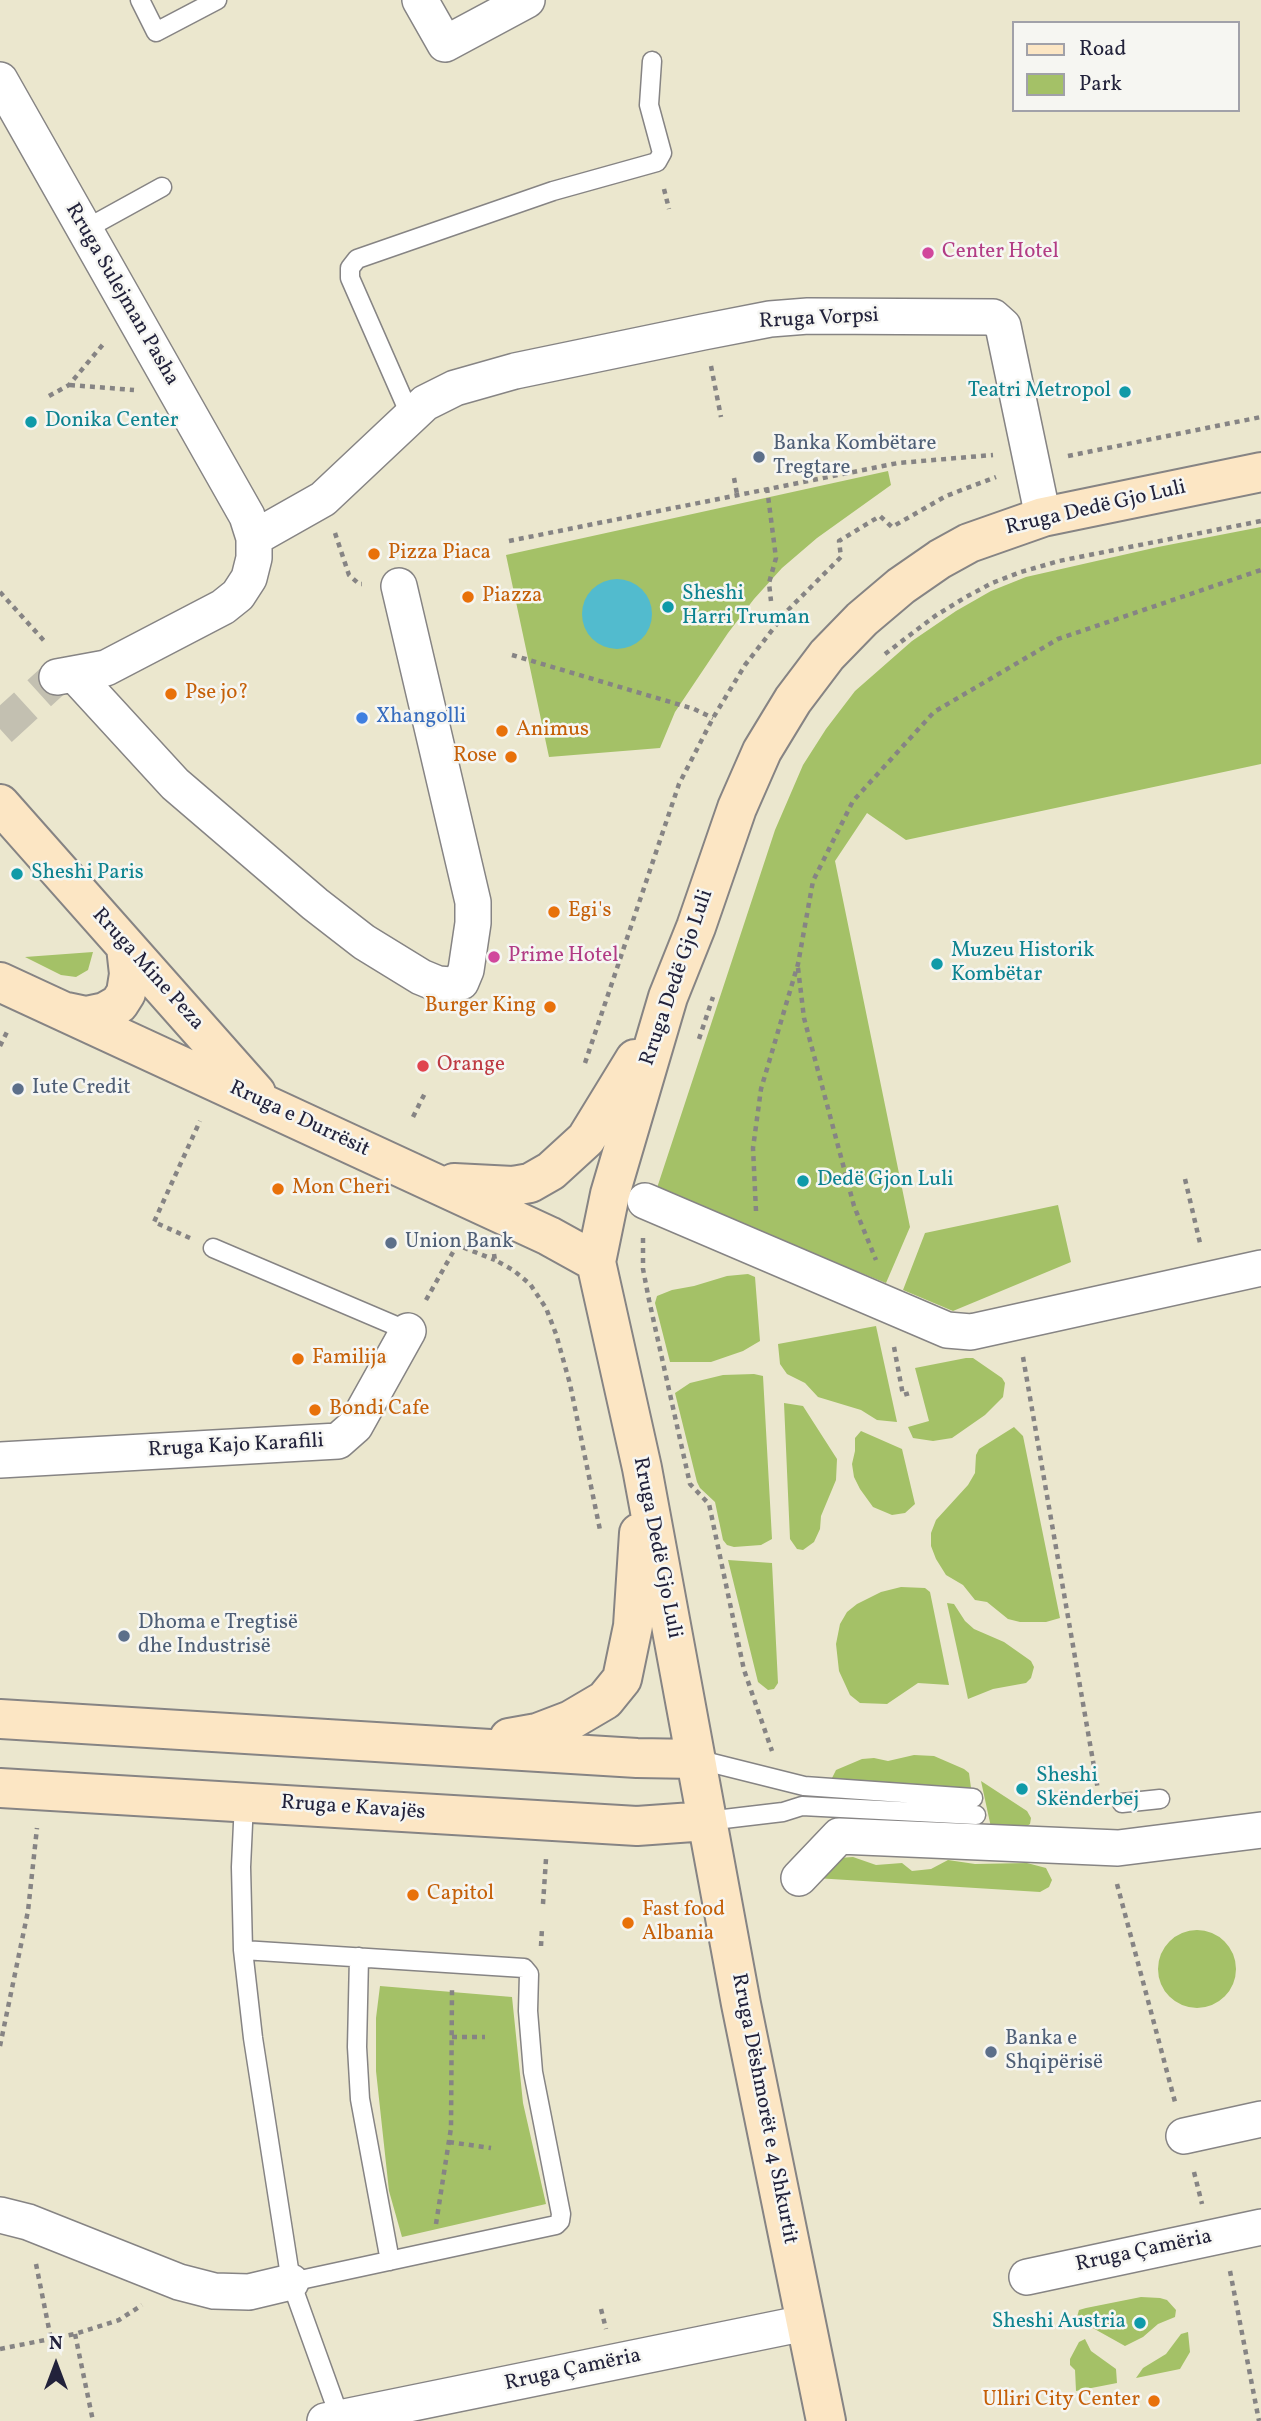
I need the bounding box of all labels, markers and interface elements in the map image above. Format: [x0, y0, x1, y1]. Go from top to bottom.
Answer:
legend [1012, 21, 1240, 112]
text: Road [1079, 35, 1126, 64]
text: Park [1079, 70, 1122, 99]
street label: Rruga Sulejman Pasha [58, 199, 184, 391]
place label: Center Hotel [942, 240, 1059, 266]
marker: Center Hotel [920, 245, 936, 261]
street label: Rruga Vorpsi [758, 304, 880, 336]
place label: Teatri Metropol [968, 379, 1111, 405]
marker: Teatri Metropol [1117, 384, 1133, 400]
place label: Donika Center [45, 409, 179, 435]
marker: Donika Center [23, 414, 39, 430]
place label: Banka Kombëtare Tregtare [773, 432, 936, 482]
marker: Banka Kombëtare Tregtare [751, 449, 767, 465]
street label: Rruga Dedë Gjo Luli [1003, 476, 1189, 542]
place label: Pizza Piaca [388, 541, 491, 567]
marker: Pizza Piaca [366, 546, 382, 562]
place label: Sheshi Harri Truman [682, 582, 810, 632]
place label: Piazza [482, 584, 542, 610]
marker: Piazza [460, 589, 476, 605]
marker: Sheshi Harri Truman [660, 599, 676, 615]
place label: Pse jo? [185, 681, 249, 707]
marker: Pse jo? [163, 686, 179, 702]
place label: Xhangolli [376, 705, 466, 731]
marker: Xhangolli [354, 710, 370, 726]
place label: Animus [516, 718, 589, 744]
marker: Animus [494, 723, 510, 739]
place label: Rose [453, 744, 497, 770]
marker: Rose [503, 749, 519, 765]
place label: Sheshi Paris [31, 861, 144, 887]
marker: Sheshi Paris [9, 866, 25, 882]
street label: Rruga Dedë Gjo Luli [636, 887, 720, 1069]
place label: Egi's [568, 899, 611, 925]
street label: Rruga Mine Peza [86, 904, 208, 1036]
marker: Egi's [546, 904, 562, 920]
place label: Muzeu Historik Kombëtar [951, 939, 1095, 989]
place label: Prime Hotel [508, 944, 618, 970]
marker: Prime Hotel [486, 949, 502, 965]
marker: Muzeu Historik Kombëtar [929, 956, 945, 972]
place label: Burger King [425, 994, 536, 1020]
marker: Burger King [542, 999, 558, 1015]
place label: Orange [437, 1053, 505, 1079]
marker: Orange [415, 1058, 431, 1074]
place label: Iute Credit [32, 1076, 131, 1102]
street label: Rruga e Durrësit [225, 1076, 373, 1164]
marker: Iute Credit [10, 1081, 26, 1097]
place label: Dedë Gjon Luli [817, 1168, 954, 1194]
marker: Dedë Gjon Luli [795, 1173, 811, 1189]
place label: Mon Cheri [292, 1176, 390, 1202]
marker: Mon Cheri [270, 1181, 286, 1197]
place label: Union Bank [405, 1230, 513, 1256]
marker: Union Bank [383, 1235, 399, 1251]
place label: Familija [312, 1346, 387, 1372]
marker: Familija [290, 1351, 306, 1367]
place label: Bondi Cafe [329, 1397, 429, 1423]
marker: Bondi Cafe [307, 1402, 323, 1418]
street label: Rruga Kajo Karafili [147, 1430, 325, 1464]
street label: Rruga Dedë Gjo Luli [626, 1455, 686, 1641]
place label: Dhoma e Tregtisë dhe Industrisë [138, 1611, 298, 1661]
marker: Dhoma e Tregtisë dhe Industrisë [116, 1628, 132, 1644]
place label: Sheshi Skënderbej [1036, 1764, 1139, 1814]
marker: Sheshi Skënderbej [1014, 1781, 1030, 1797]
street label: Rruga e Kavajës [280, 1791, 426, 1827]
place label: Capitol [427, 1882, 494, 1908]
marker: Capitol [405, 1887, 421, 1903]
place label: Fast food Albania [642, 1898, 725, 1948]
marker: Fast food Albania [620, 1915, 636, 1931]
street label: Rruga Dëshmorët e 4 Shkurtit [724, 1971, 802, 2247]
place label: Banka e Shqipërisë [1005, 2027, 1103, 2077]
marker: Banka e Shqipërisë [983, 2044, 999, 2060]
street label: Rruga Çamëria [1074, 2225, 1214, 2279]
place label: Sheshi Austria [992, 2310, 1126, 2336]
marker: Sheshi Austria [1132, 2315, 1148, 2331]
north arrow [21, 2330, 91, 2400]
text: N [49, 2331, 63, 2357]
street label: Rruga Çamëria [503, 2344, 643, 2398]
place label: Ulliri City Center [983, 2388, 1140, 2414]
marker: Ulliri City Center [1146, 2393, 1162, 2409]

